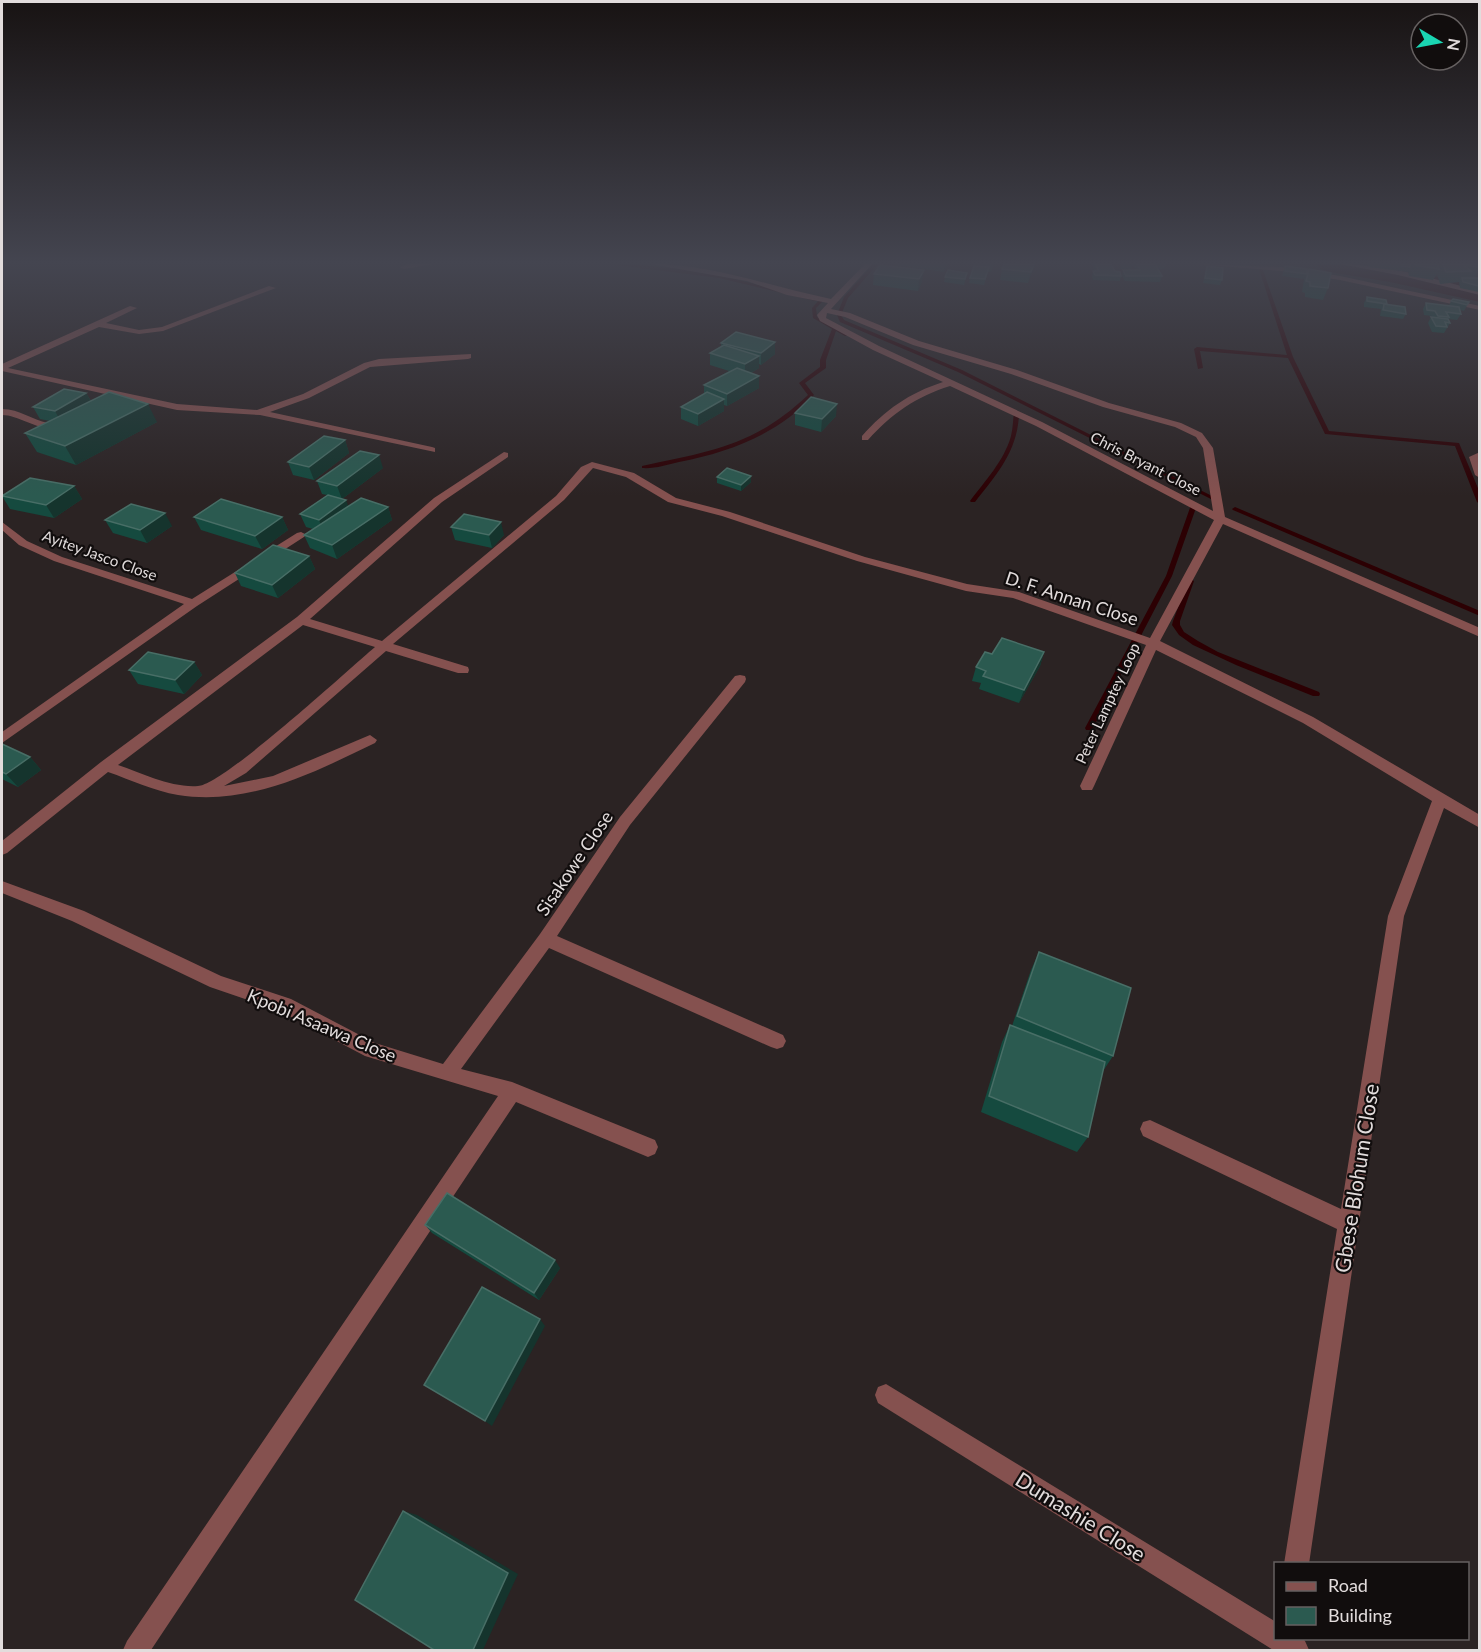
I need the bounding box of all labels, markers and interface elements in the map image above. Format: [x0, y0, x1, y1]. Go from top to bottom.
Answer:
north arrow [1409, 12, 1469, 72]
text: N [1444, 37, 1465, 52]
street label: Chris Bryant Close [1088, 427, 1204, 499]
street label: Ayitey Jasco Close [40, 526, 160, 584]
street label: D. F. Annan Close [1003, 566, 1141, 630]
street label: Peter Lamptey Loop [1071, 640, 1143, 766]
street label: Sisakowe Close [531, 807, 617, 919]
street label: Kpobi Asaawa Close [244, 984, 400, 1066]
street label: Gbese Blohum Close [1329, 1082, 1383, 1274]
street label: Dumashie Close [1011, 1466, 1151, 1566]
legend [1274, 1562, 1469, 1640]
text: Road [1328, 1574, 1368, 1596]
text: Building [1328, 1604, 1392, 1626]

